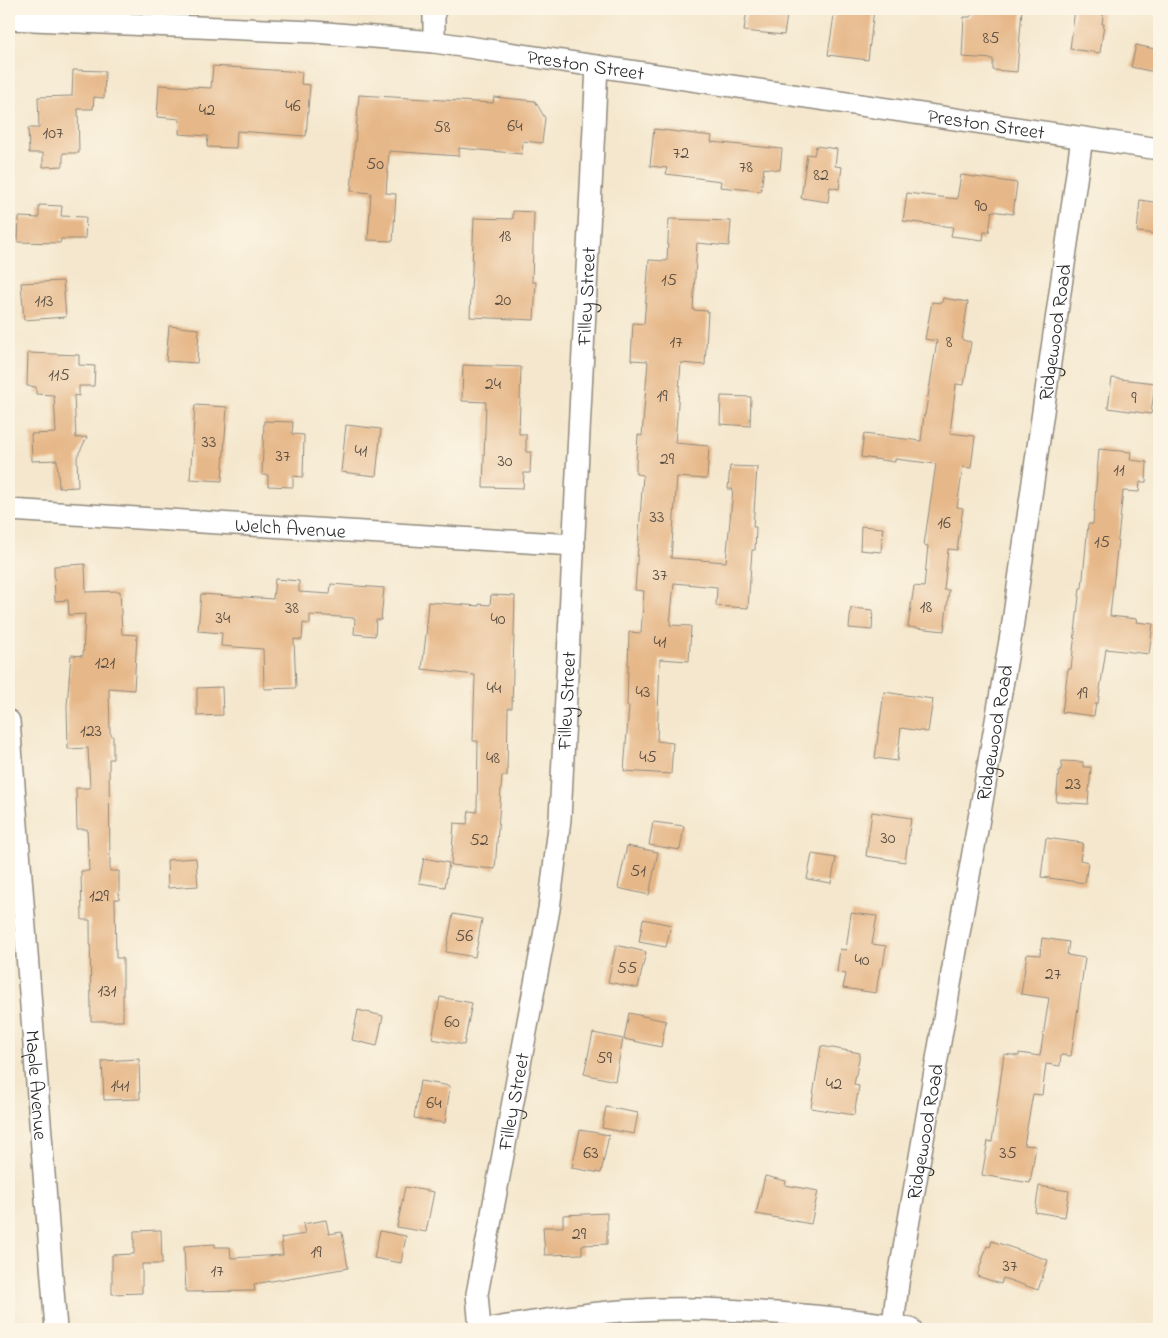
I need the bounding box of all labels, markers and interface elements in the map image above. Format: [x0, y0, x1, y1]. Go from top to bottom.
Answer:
house number: 85 [982, 26, 1000, 52]
street label: Preston Street [525, 44, 646, 90]
house number: 46 [285, 94, 301, 120]
house number: 42 [199, 98, 215, 124]
street label: Preston Street [925, 103, 1047, 149]
house number: 64 [507, 114, 523, 140]
house number: 58 [433, 115, 451, 141]
house number: 107 [43, 121, 64, 147]
house number: 72 [673, 141, 689, 167]
house number: 50 [366, 152, 384, 178]
house number: 78 [739, 155, 753, 181]
house number: 82 [813, 163, 829, 189]
house number: 90 [974, 194, 988, 220]
house number: 18 [499, 224, 511, 250]
street label: Filley Street [571, 246, 605, 347]
street label: Ridgewood Road [1033, 262, 1081, 403]
house number: 15 [661, 268, 677, 294]
house number: 20 [495, 288, 512, 314]
house number: 113 [35, 289, 53, 315]
house number: 17 [669, 330, 683, 356]
house number: 8 [946, 330, 953, 356]
house number: 115 [48, 363, 70, 389]
house number: 24 [485, 372, 502, 398]
house number: 19 [656, 384, 668, 410]
house number: 9 [1131, 386, 1137, 412]
house number: 33 [202, 430, 216, 456]
house number: 41 [354, 439, 368, 465]
house number: 37 [276, 444, 291, 470]
house number: 29 [660, 447, 675, 473]
house number: 30 [497, 449, 513, 475]
house number: 11 [1113, 458, 1125, 484]
house number: 33 [650, 505, 664, 531]
house number: 16 [937, 511, 951, 537]
street label: Welch Avenue [234, 512, 347, 548]
house number: 15 [1094, 530, 1110, 556]
house number: 37 [653, 563, 668, 589]
house number: 18 [920, 595, 932, 621]
house number: 38 [285, 596, 299, 622]
house number: 34 [216, 606, 231, 632]
house number: 40 [490, 607, 506, 633]
house number: 41 [653, 630, 667, 656]
street label: Filley Street [551, 650, 585, 752]
house number: 121 [95, 651, 115, 677]
street label: Ridgewood Road [970, 663, 1022, 803]
house number: 44 [487, 676, 502, 702]
house number: 43 [636, 680, 650, 706]
house number: 19 [1076, 681, 1088, 707]
house number: 123 [80, 719, 102, 745]
house number: 45 [639, 745, 657, 771]
house number: 48 [486, 746, 500, 772]
house number: 23 [1065, 772, 1081, 798]
house number: 30 [880, 826, 896, 852]
house number: 52 [469, 828, 489, 854]
house number: 51 [630, 859, 646, 885]
house number: 129 [89, 884, 110, 910]
house number: 56 [455, 924, 473, 950]
house number: 40 [854, 948, 870, 974]
house number: 55 [617, 956, 637, 982]
house number: 27 [1045, 962, 1062, 988]
house number: 131 [98, 979, 117, 1005]
house number: 60 [444, 1010, 460, 1036]
street label: Maple Avenue [16, 1029, 53, 1141]
house number: 59 [596, 1046, 612, 1072]
street label: Filley Street [492, 1050, 539, 1154]
street label: Ridgewood Road [901, 1062, 953, 1202]
house number: 42 [826, 1072, 842, 1098]
house number: 141 [111, 1074, 130, 1100]
house number: 64 [426, 1091, 442, 1117]
house number: 63 [583, 1141, 599, 1167]
house number: 35 [999, 1141, 1017, 1167]
house number: 29 [572, 1222, 587, 1248]
house number: 19 [310, 1240, 322, 1266]
house number: 37 [1003, 1254, 1018, 1280]
house number: 17 [210, 1259, 224, 1285]

